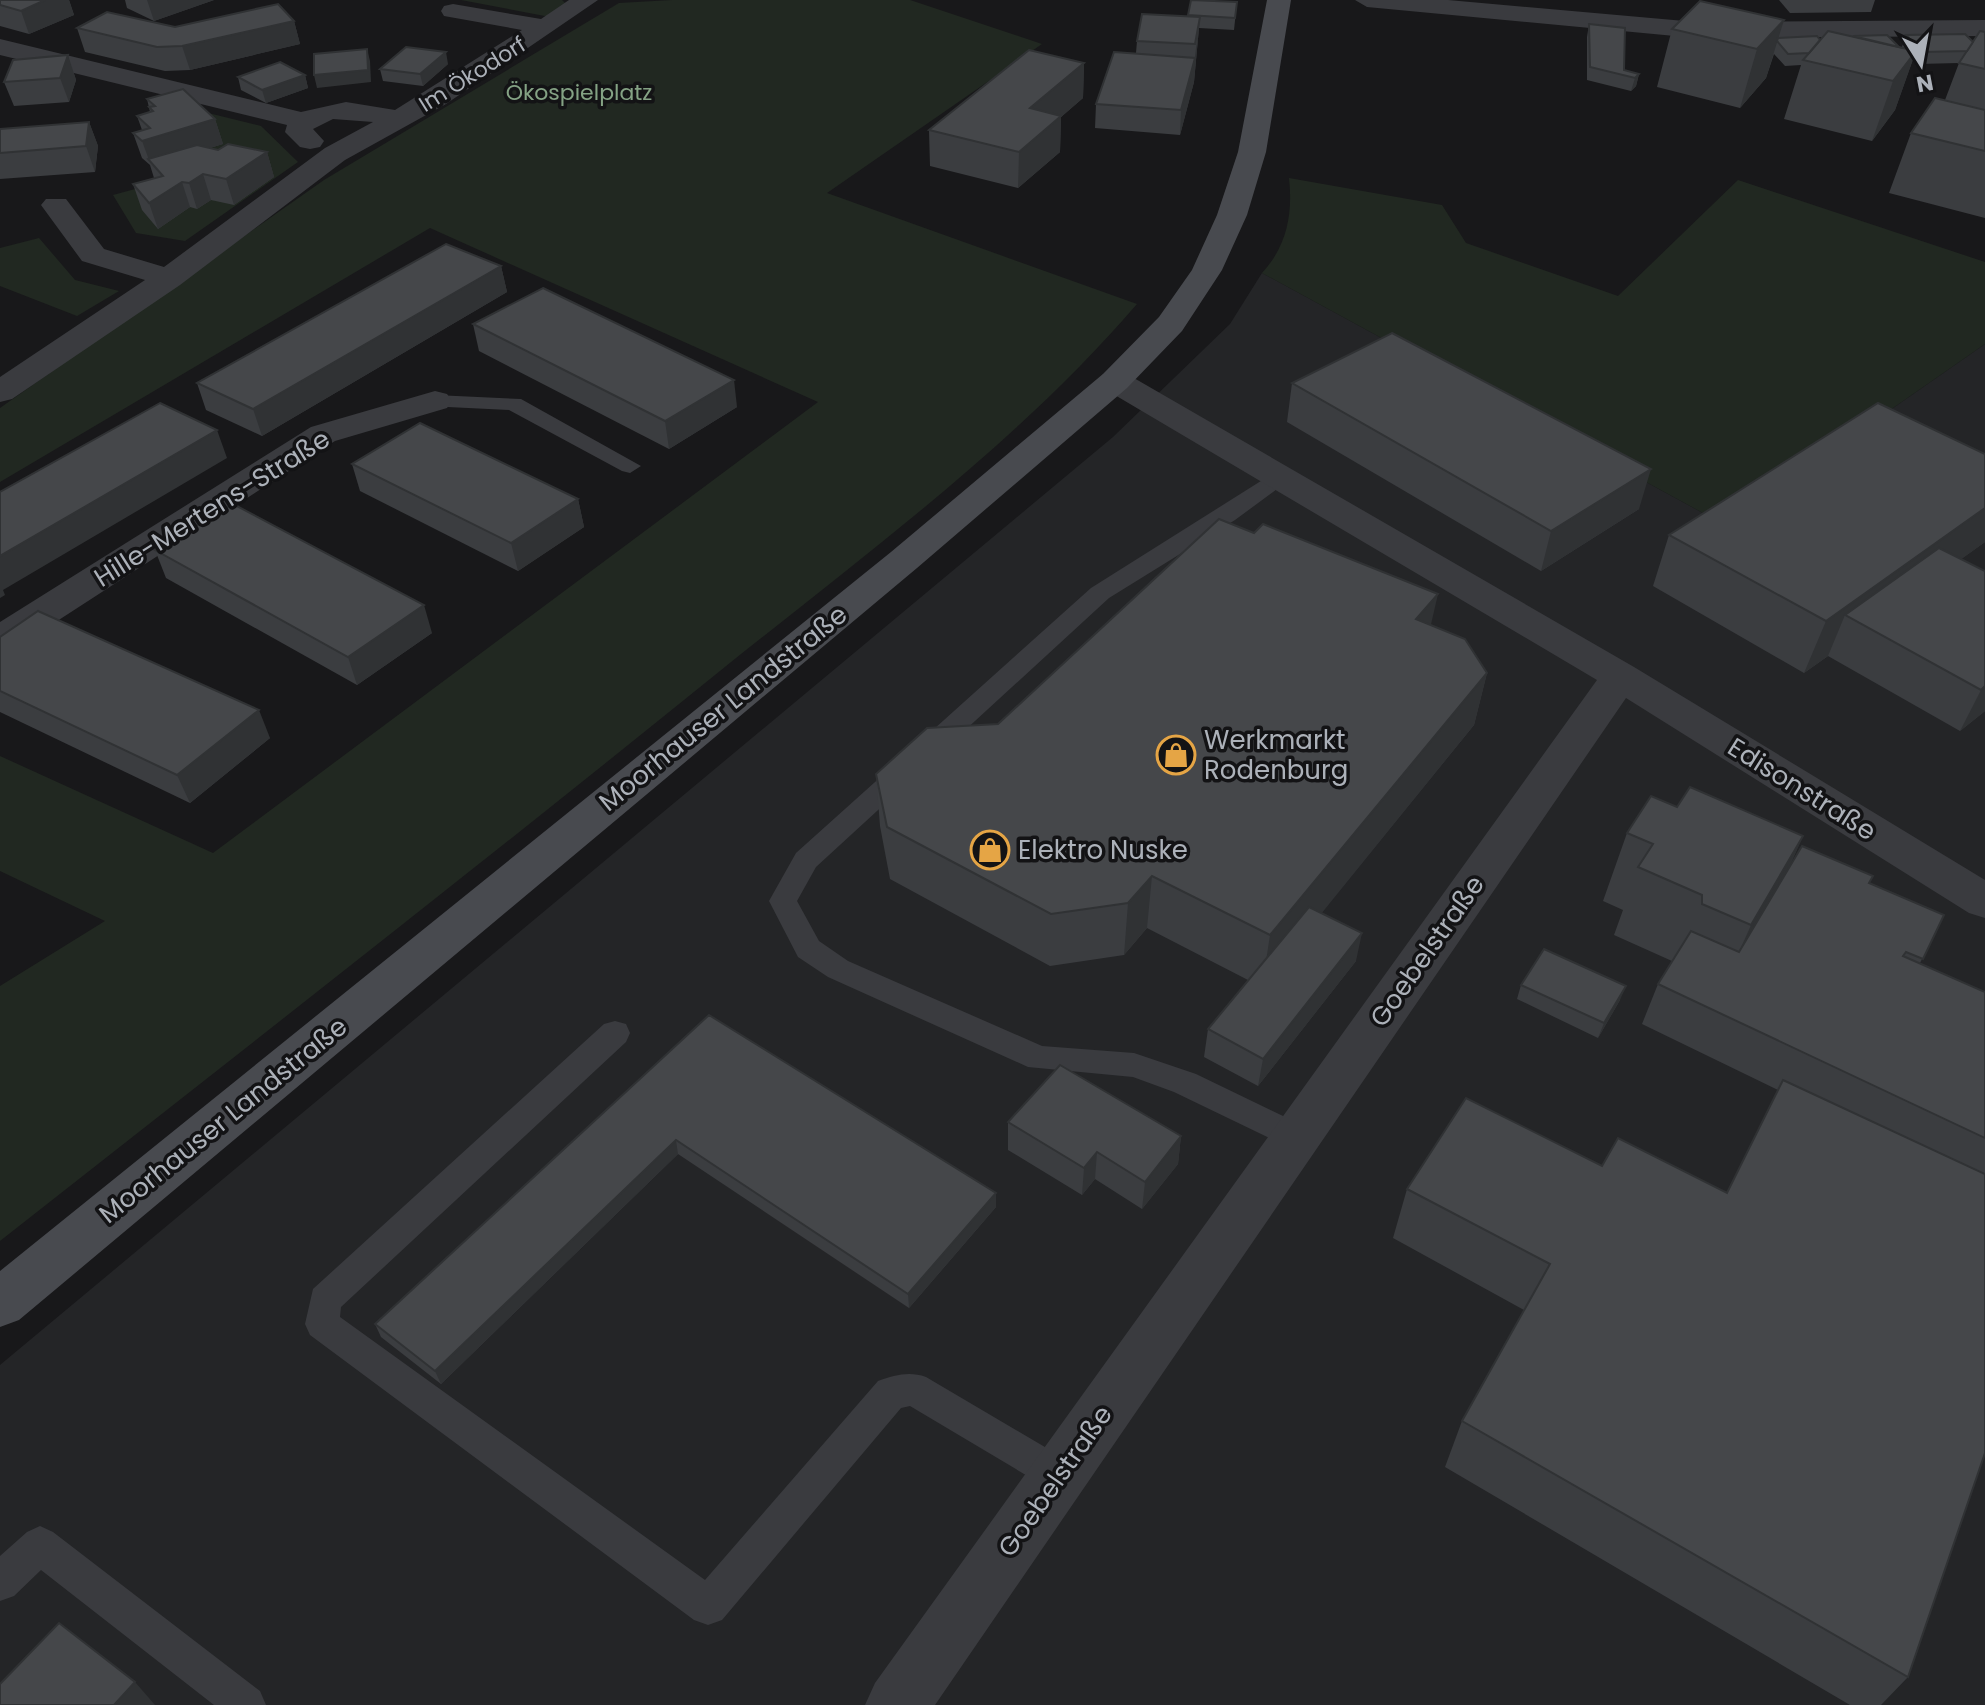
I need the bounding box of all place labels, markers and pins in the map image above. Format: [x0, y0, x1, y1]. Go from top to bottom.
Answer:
place label: Werkmarkt Rodenburg [1204, 722, 1348, 788]
shop icon: Werkmarkt Rodenburg [1155, 734, 1197, 776]
shop icon: Elektro Nuske [969, 829, 1011, 871]
place label: Elektro Nuske [1018, 832, 1188, 868]

